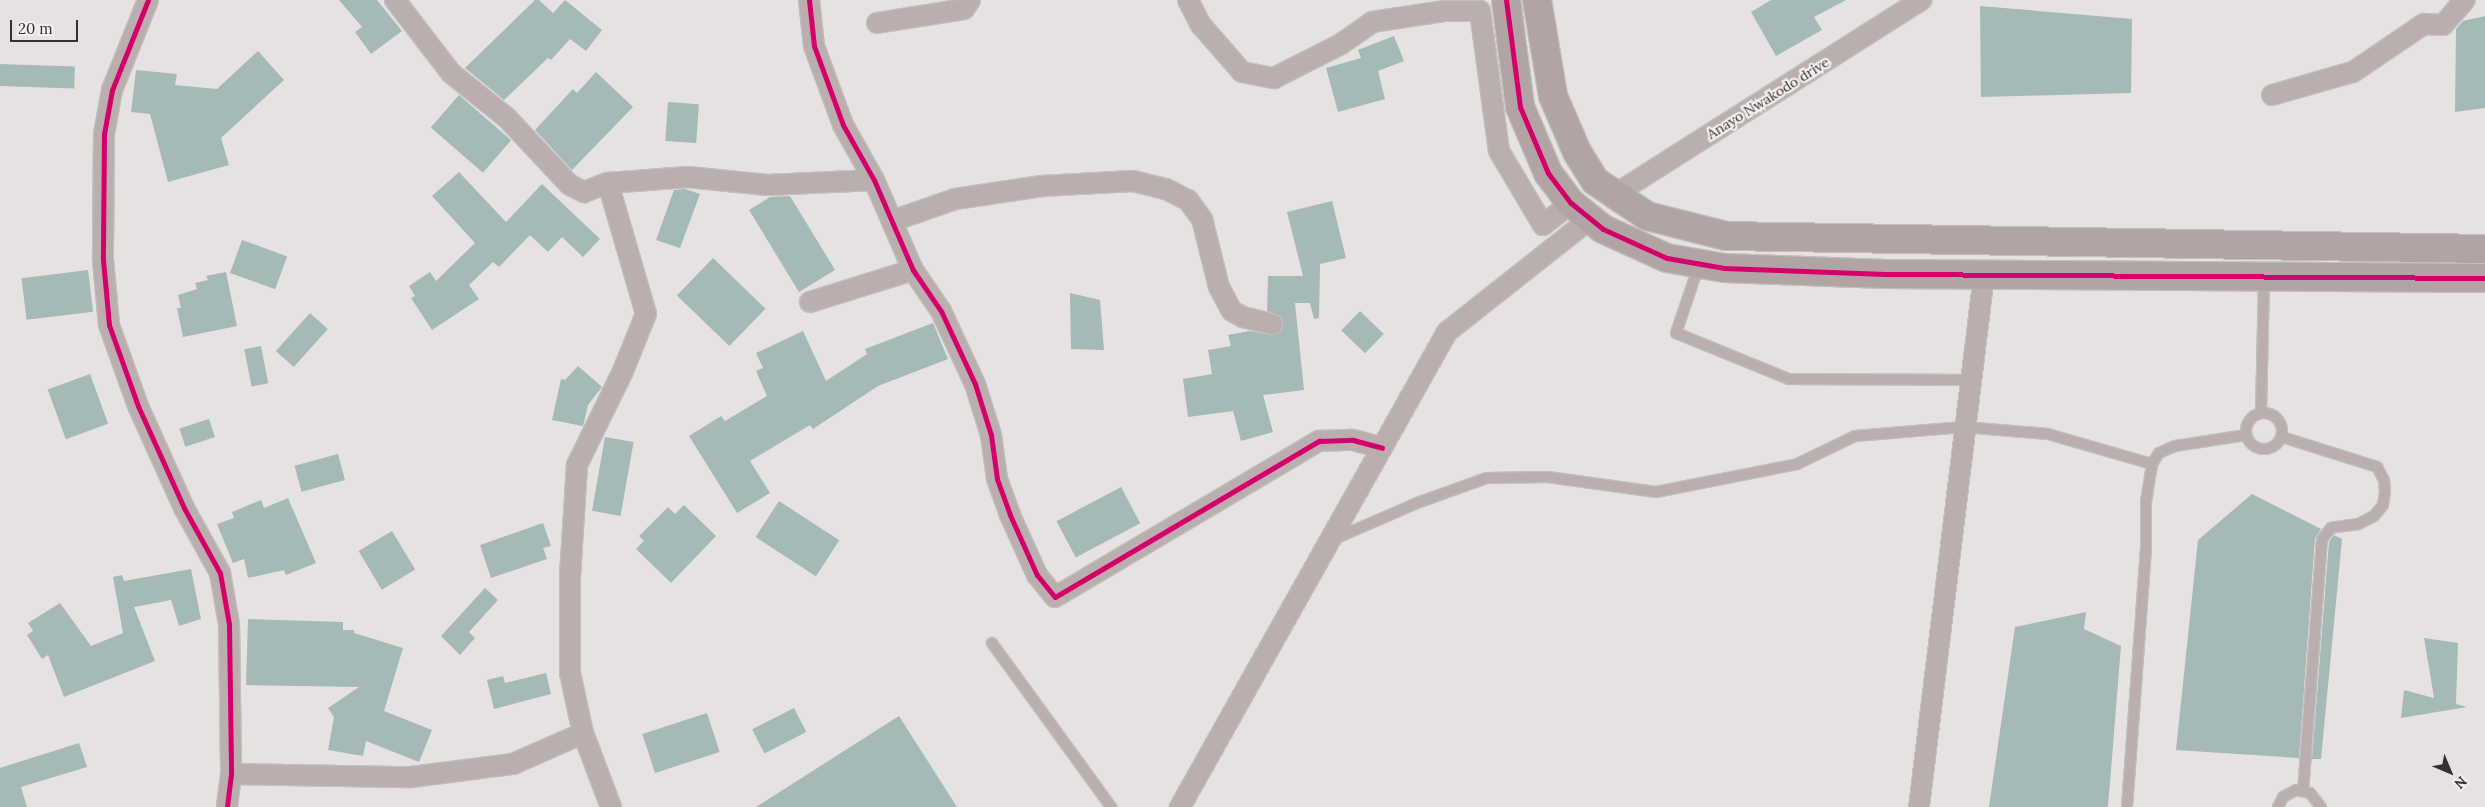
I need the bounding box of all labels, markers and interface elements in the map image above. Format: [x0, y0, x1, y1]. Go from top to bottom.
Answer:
scale bar [12, 10, 80, 42]
text: 20 m [18, 19, 53, 38]
street label: Anayo Nwakodo drive [1704, 53, 1832, 143]
north arrow [2425, 747, 2475, 797]
text: N [2450, 772, 2471, 793]

